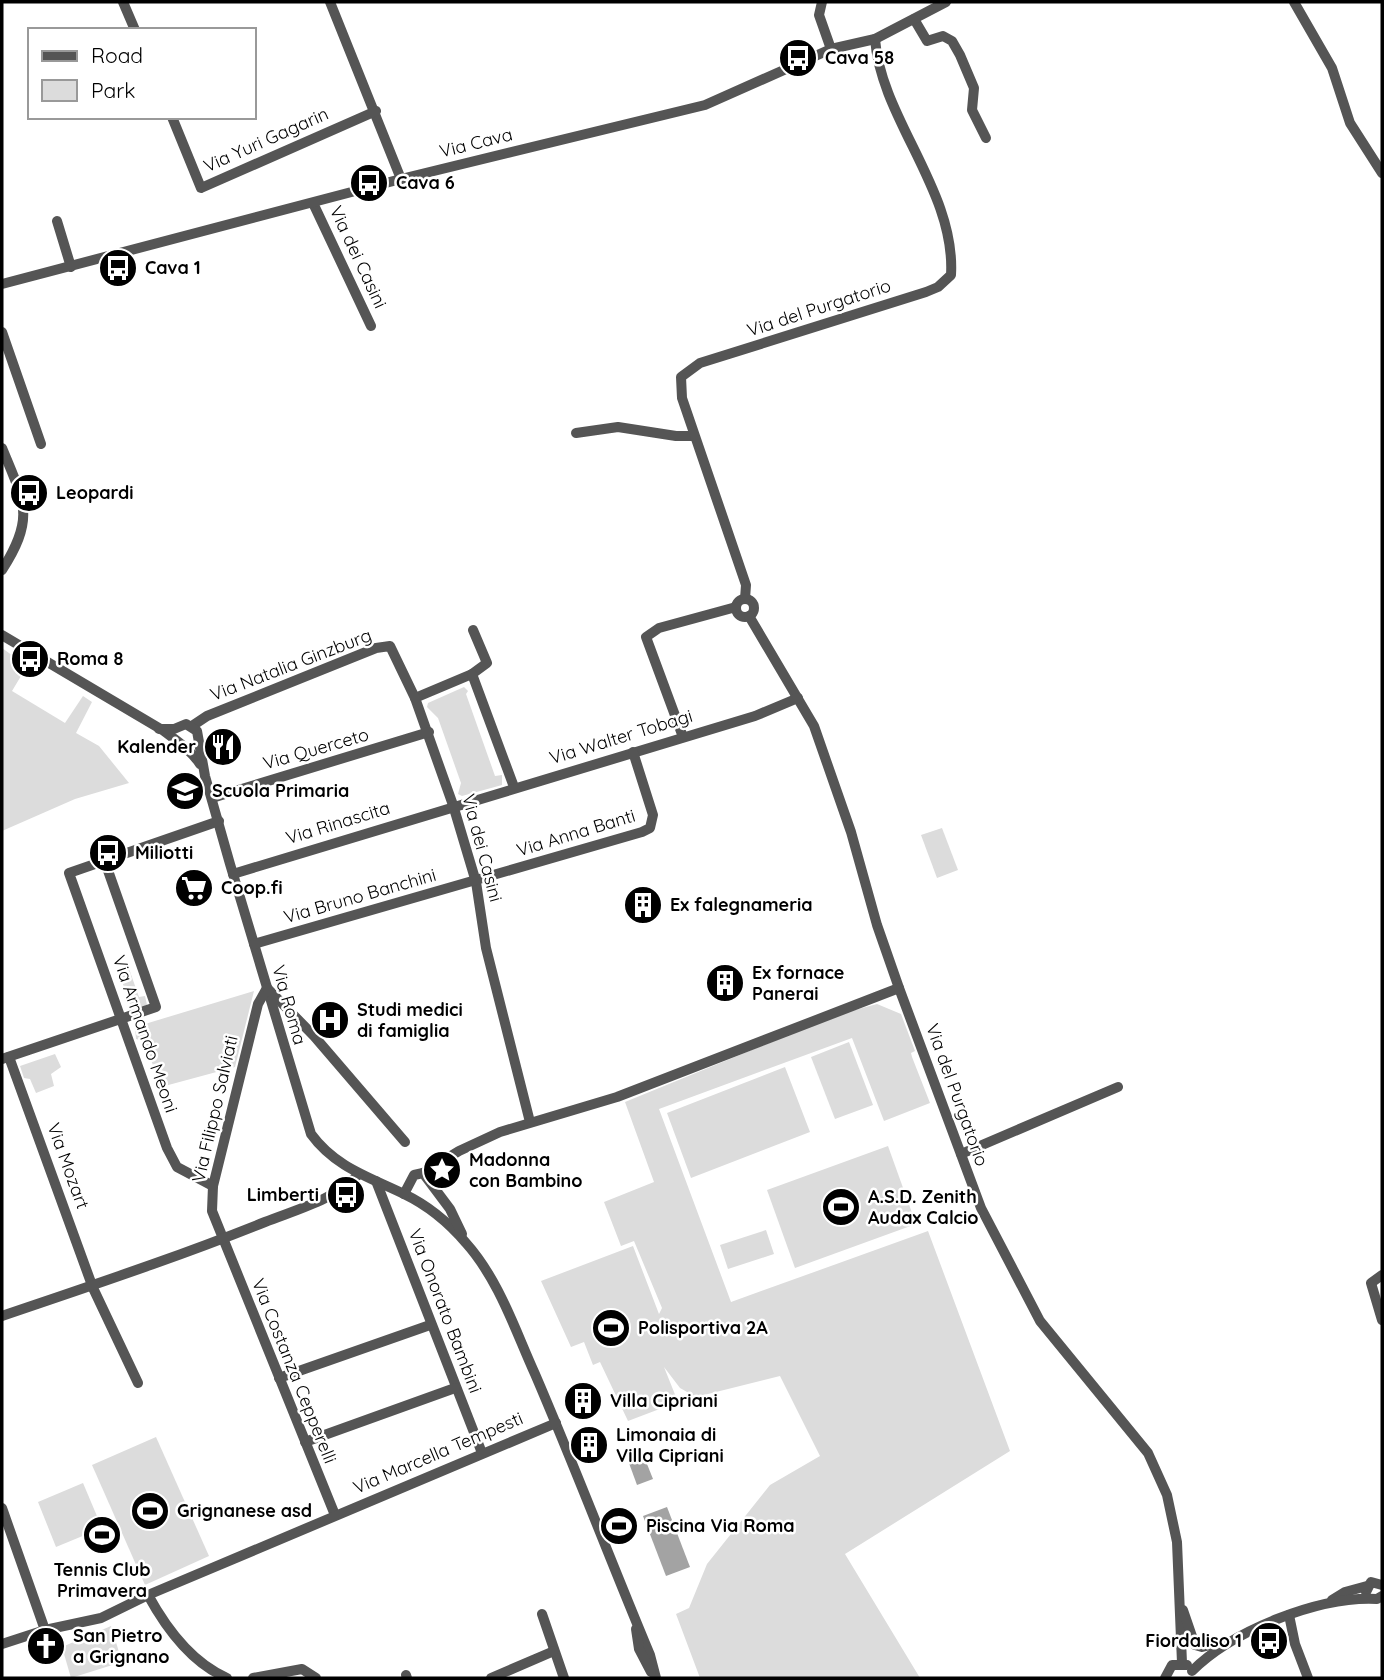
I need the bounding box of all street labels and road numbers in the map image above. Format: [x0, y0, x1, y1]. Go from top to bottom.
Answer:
street label: Via Yuri Gagarin [200, 102, 332, 177]
street label: Via Cava [437, 122, 515, 163]
street label: Via dei Casini [325, 202, 392, 312]
street label: Via del Purgatorio [744, 273, 894, 342]
street label: Via Natalia Ginzburg [207, 623, 375, 706]
street label: Via Walter Tobagi [547, 704, 695, 769]
street label: Via Querceto [260, 722, 371, 775]
street label: Via dei Casini [457, 791, 508, 904]
street label: Via Rinascita [283, 796, 393, 849]
street label: Via Anna Banti [514, 804, 638, 861]
street label: Via Bruno Banchini [281, 863, 439, 928]
street label: Via Armando Meoni [108, 952, 183, 1116]
street label: Via Roma [267, 962, 312, 1047]
street label: Via del Purgatorio [921, 1020, 994, 1169]
street label: Via Filippo Salviati [186, 1033, 243, 1185]
street label: Via Mozart [42, 1120, 95, 1212]
street label: Via Onorato Bambini [404, 1225, 487, 1396]
street label: Via Costanza Cepperelli [247, 1275, 342, 1467]
street label: Via Marcella Tempesti [349, 1406, 526, 1499]

